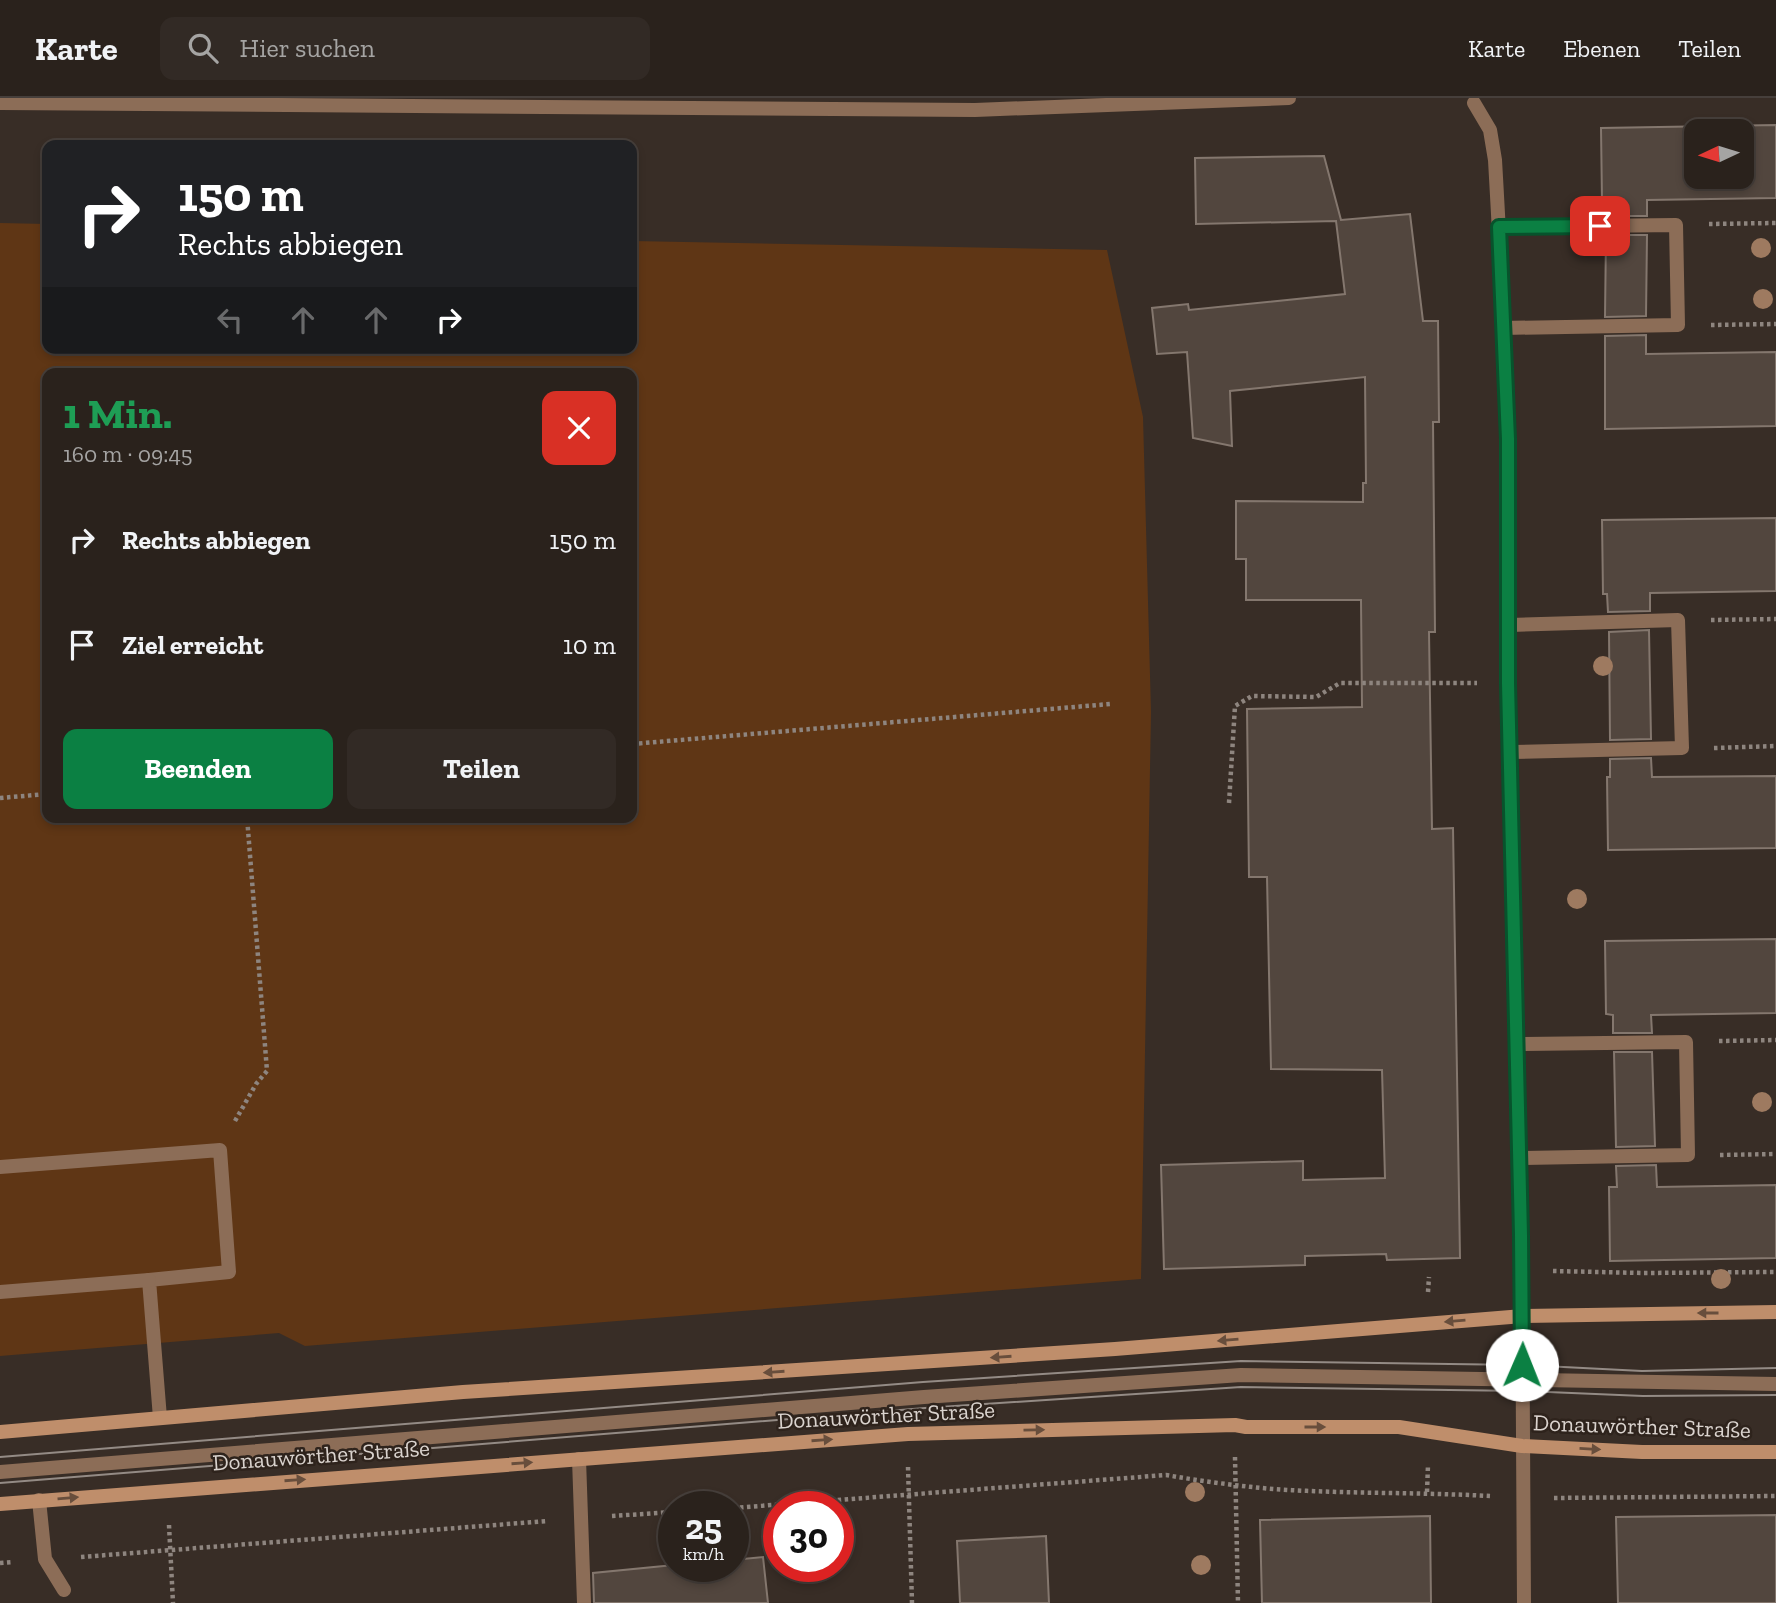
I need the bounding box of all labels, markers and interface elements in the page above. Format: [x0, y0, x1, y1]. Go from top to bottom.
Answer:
search box [160, 17, 650, 80]
text: Karte [35, 29, 118, 68]
icon: search [184, 29, 222, 67]
text: Hier suchen [240, 32, 375, 64]
text: Karte [1468, 34, 1525, 63]
text: Ebenen [1563, 34, 1640, 63]
text: Teilen [1678, 34, 1741, 63]
north arrow [1684, 119, 1754, 189]
map controls [1684, 119, 1754, 189]
text: 150 m [178, 165, 304, 224]
icon: right [63, 168, 154, 259]
pin [1570, 196, 1630, 256]
icon: arrive [1581, 207, 1619, 245]
text: Rechts abbiegen [178, 225, 403, 263]
icon: left [211, 301, 249, 339]
icon: ahead [284, 301, 322, 339]
icon: ahead [357, 301, 395, 339]
icon: right [430, 301, 468, 339]
text: 1 Min. [63, 388, 172, 439]
button: close [542, 391, 616, 465]
text: 160 m · 09:45 [63, 440, 193, 468]
icon: right [63, 521, 101, 559]
text: Rechts abbiegen [122, 524, 310, 556]
text: 150 m [549, 524, 616, 556]
icon: arrive [63, 626, 101, 664]
text: Ziel erreicht [122, 629, 263, 661]
text: 10 m [563, 629, 616, 661]
button: Beenden [63, 729, 333, 809]
button: Teilen [347, 729, 616, 809]
one-way arrow [1697, 1307, 1719, 1318]
one-way arrow [1444, 1316, 1466, 1327]
position arrow [1485, 1328, 1559, 1402]
one-way arrow [1217, 1335, 1239, 1346]
one-way arrow [990, 1351, 1012, 1362]
one-way arrow [763, 1367, 785, 1378]
street label: Donauwörther Straße [776, 1395, 996, 1435]
street label: Donauwörther Straße [1533, 1408, 1751, 1444]
one-way arrow [1304, 1421, 1326, 1433]
one-way arrow [1023, 1424, 1045, 1436]
street label: Donauwörther Straße [211, 1433, 431, 1477]
one-way arrow [811, 1435, 833, 1446]
one-way arrow [1579, 1444, 1601, 1455]
one-way arrow [511, 1457, 533, 1468]
one-way arrow [284, 1474, 306, 1485]
speed limit sign: 30 [763, 1491, 854, 1582]
one-way arrow [57, 1492, 79, 1503]
text: 25 [685, 1506, 722, 1548]
text: km/h [683, 1543, 724, 1565]

